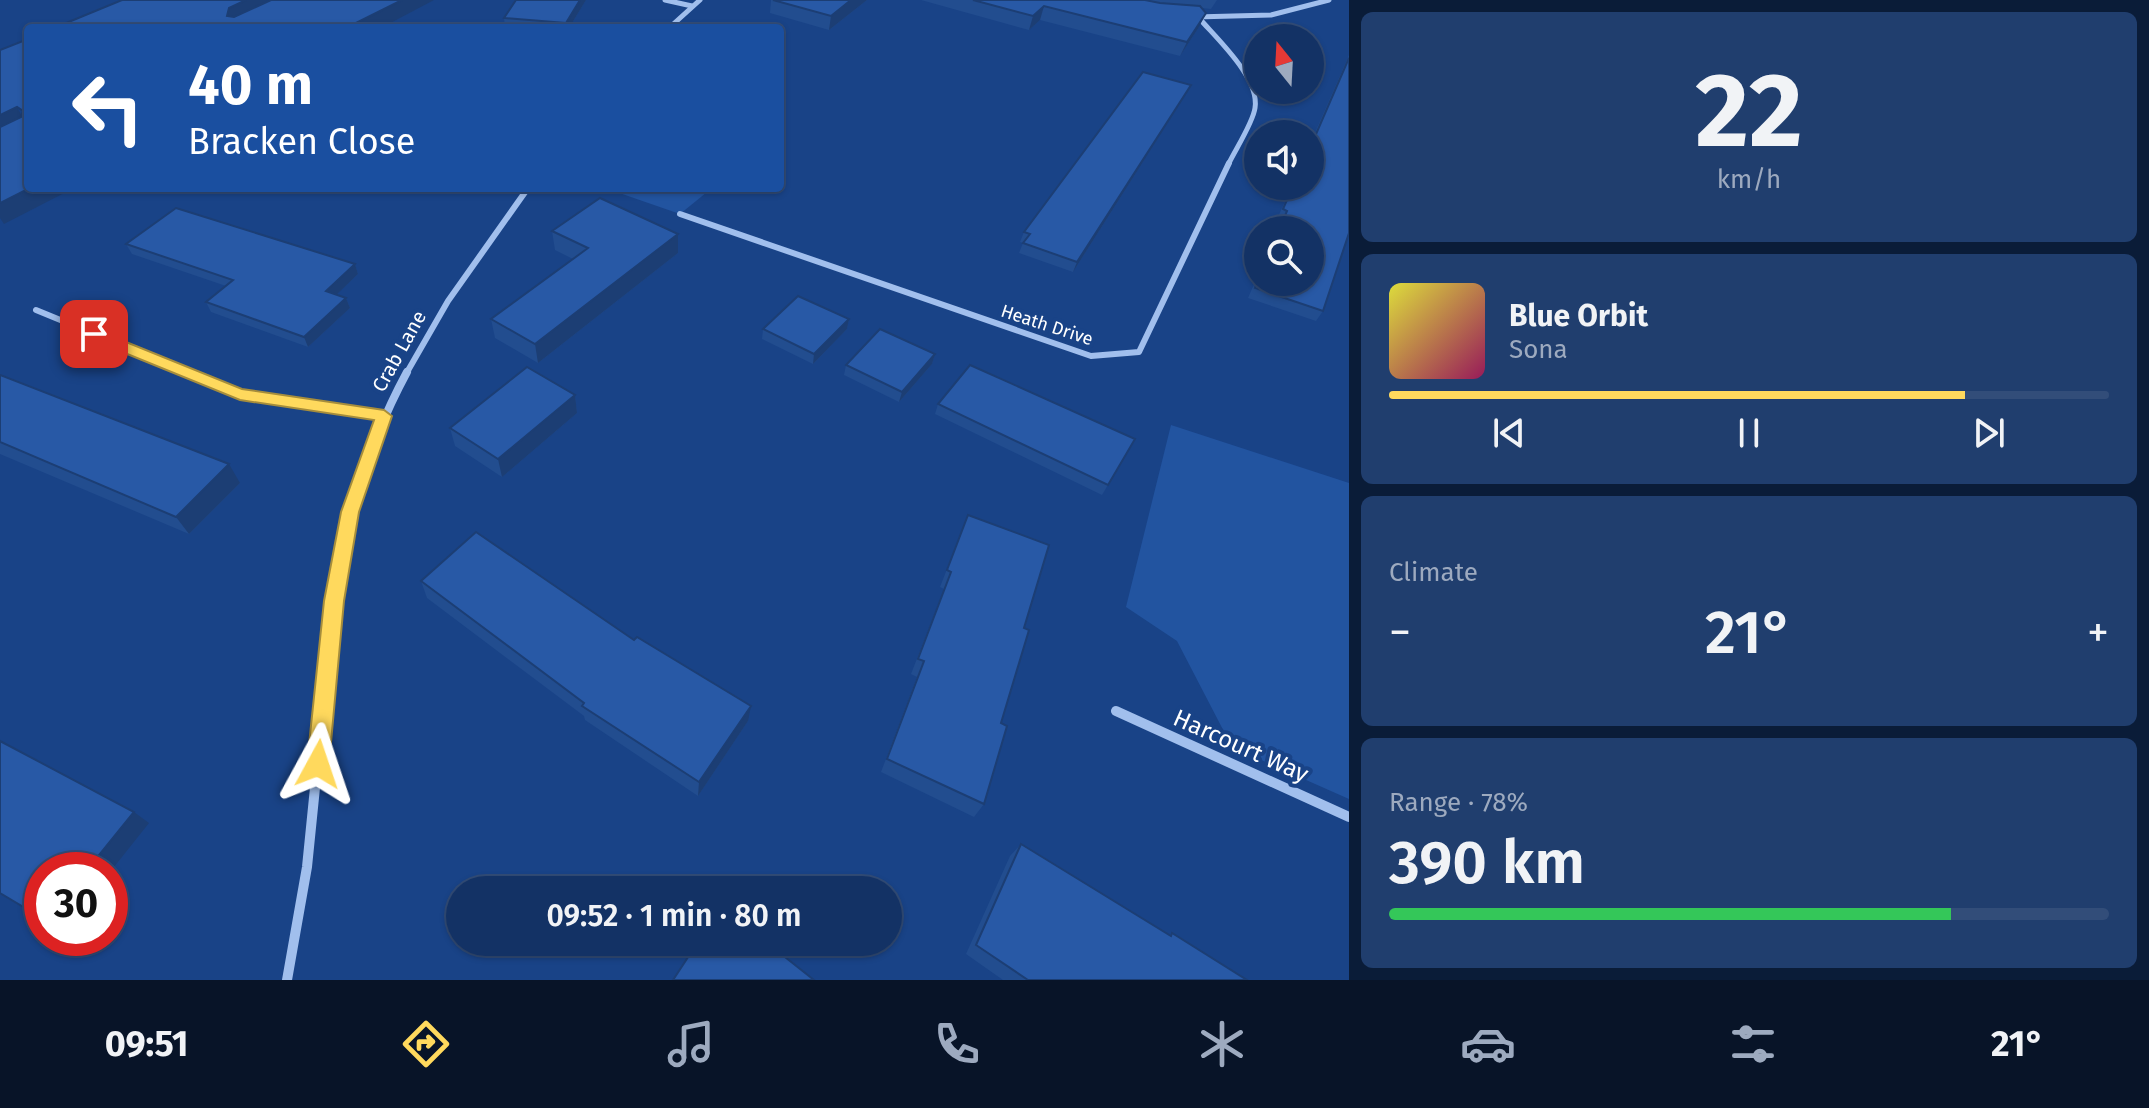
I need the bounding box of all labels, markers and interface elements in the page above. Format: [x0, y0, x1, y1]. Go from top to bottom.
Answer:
north arrow [1244, 24, 1324, 104]
map controls [1244, 24, 1324, 296]
text: 22 [1695, 49, 1803, 174]
text: 40 m [188, 52, 313, 119]
icon: left [56, 56, 160, 160]
text: Bracken Close [188, 120, 415, 164]
button: sound [1244, 120, 1324, 200]
text: km/h [1717, 164, 1781, 195]
button: search [1244, 216, 1324, 296]
text: Blue Orbit [1509, 298, 1648, 334]
pin [60, 300, 128, 368]
street label: Heath Drive [998, 300, 1096, 350]
street label: Crab Lane [367, 306, 431, 396]
icon: arrive [72, 312, 116, 356]
text: Sona [1509, 334, 1568, 365]
icon: previous [1487, 411, 1531, 455]
icon: pause [1727, 411, 1771, 455]
icon: next [1967, 411, 2011, 455]
text: Climate [1389, 557, 1478, 588]
text: 21° [1705, 597, 1793, 669]
text: − [1389, 606, 1411, 659]
text: + [2087, 606, 2109, 659]
street label: Harcourt Way [1169, 704, 1313, 788]
position arrow [276, 722, 360, 806]
text: Range · 78% [1389, 787, 1528, 818]
text: 390 km [1389, 827, 1585, 899]
speed limit sign: 30 [24, 852, 128, 956]
text: 09:52 · 1 min · 80 m [546, 898, 802, 934]
icon: directions [398, 1016, 454, 1072]
icon: music [663, 1016, 719, 1072]
icon: phone [929, 1016, 985, 1072]
icon: climate [1194, 1016, 1250, 1072]
icon: car [1460, 1016, 1516, 1072]
icon: filters [1725, 1016, 1781, 1072]
text: 09:51 [105, 1022, 188, 1066]
text: 21° [1991, 1022, 2044, 1066]

